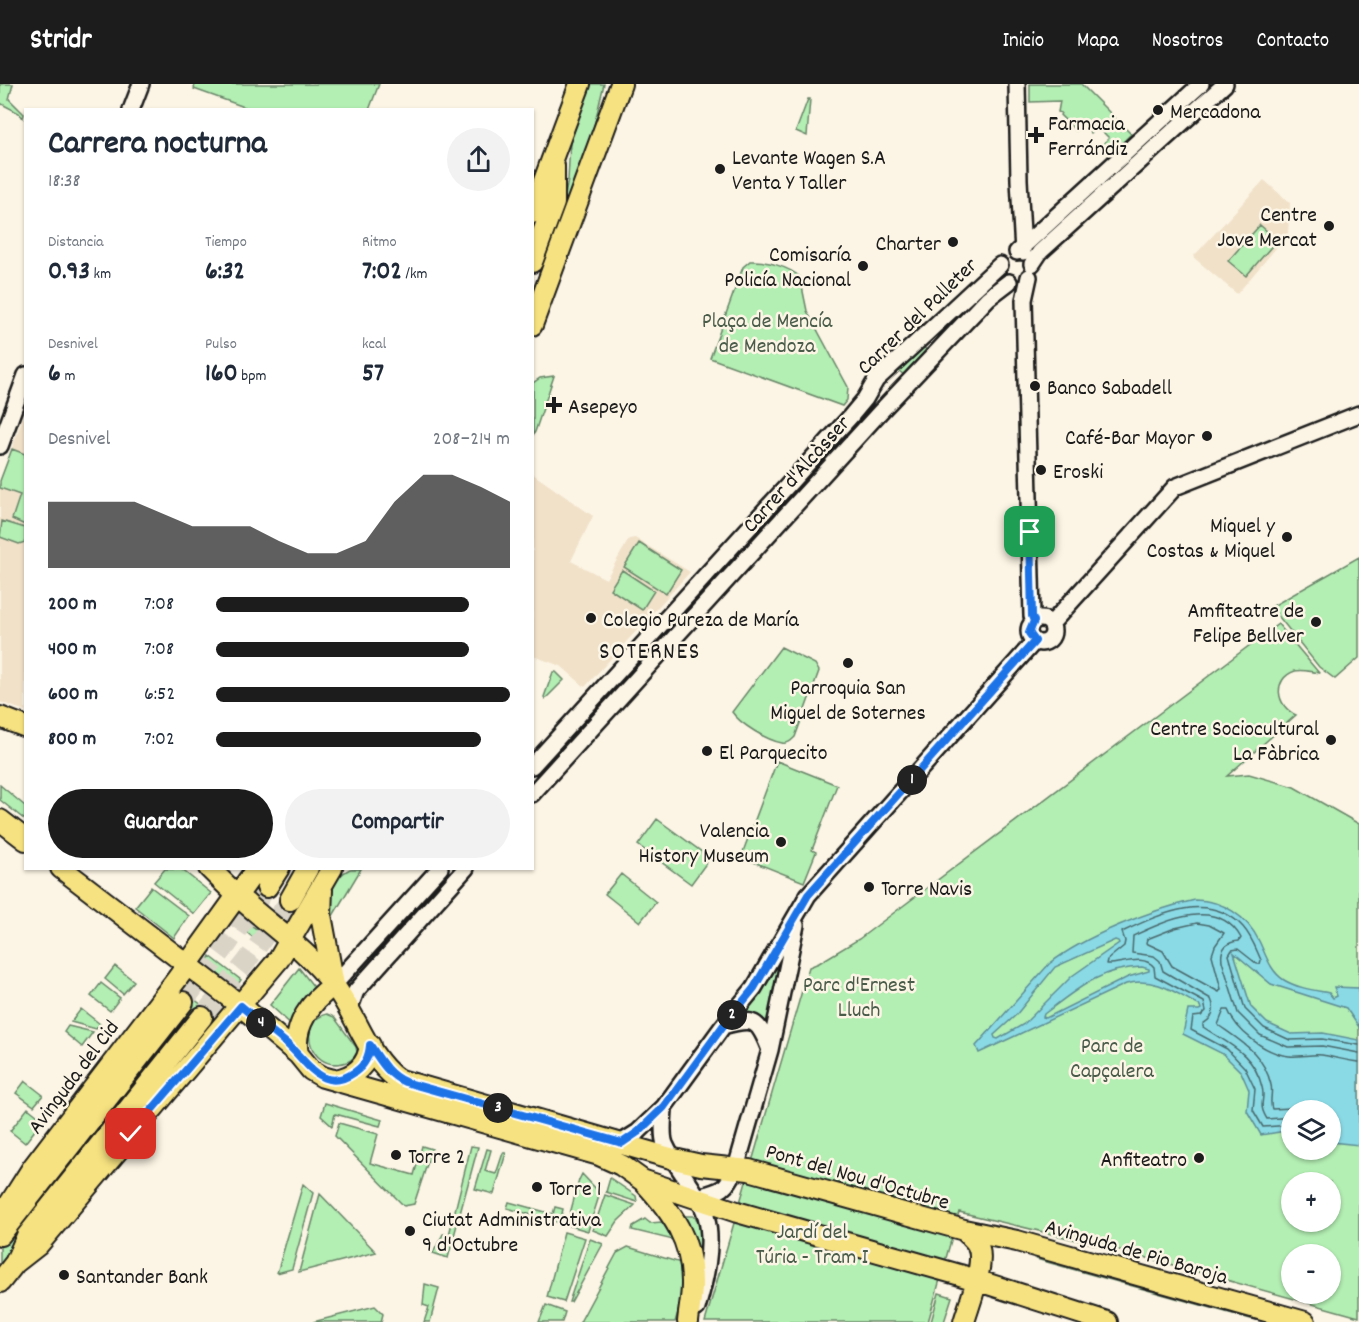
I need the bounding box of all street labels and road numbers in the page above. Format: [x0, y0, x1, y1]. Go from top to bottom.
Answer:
street label: Carrer del Palleter [851, 251, 986, 383]
street label: Carrer d'Alcàsser [736, 409, 859, 541]
street label: Avinguda del Cid [22, 1015, 128, 1142]
street label: Pont del Nou d'Octubre [762, 1137, 952, 1219]
street label: Avinguda de Pio Baroja [1041, 1212, 1232, 1294]

